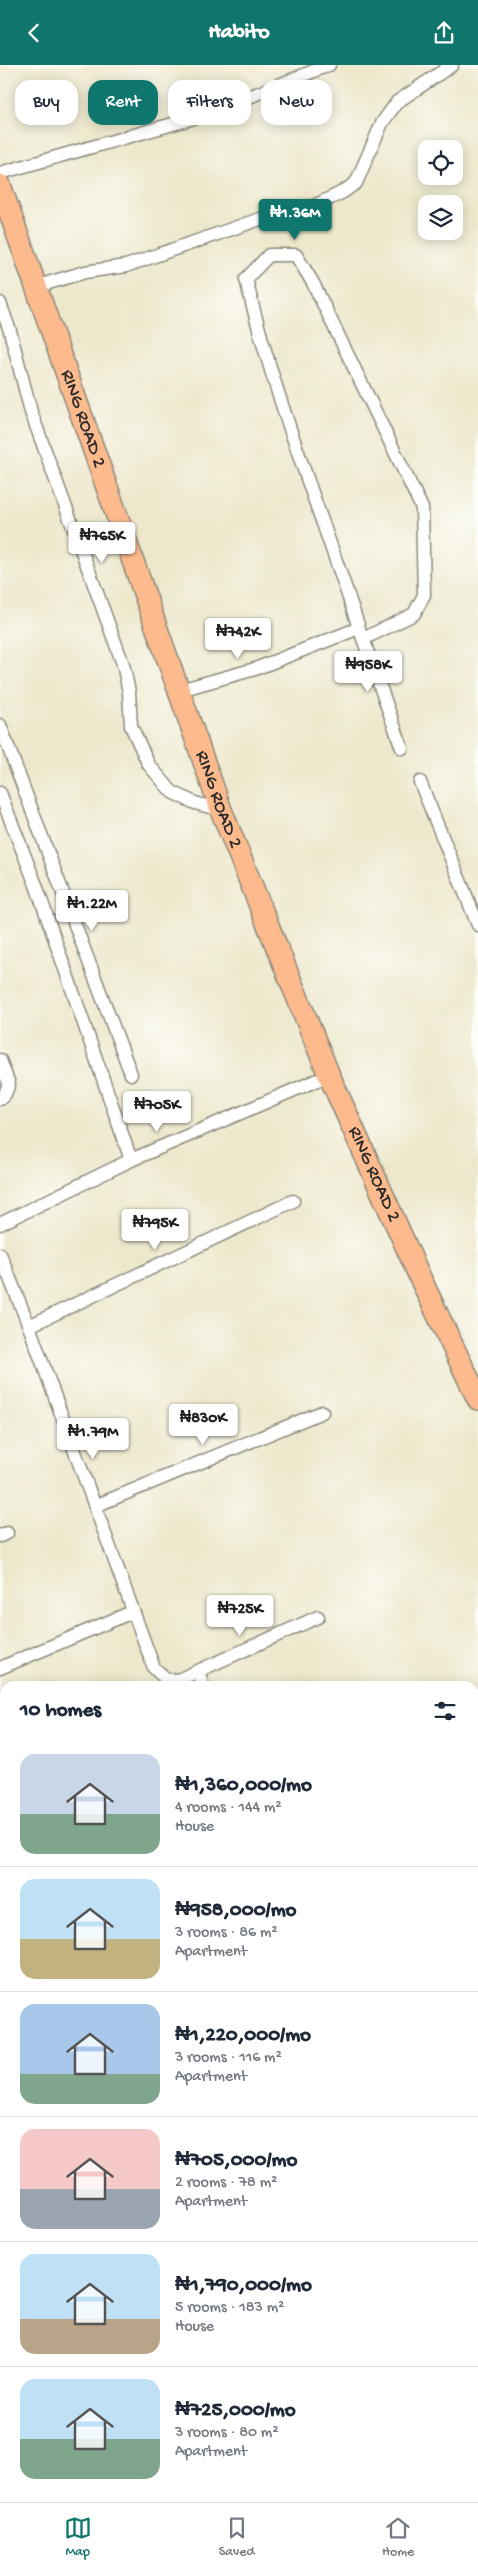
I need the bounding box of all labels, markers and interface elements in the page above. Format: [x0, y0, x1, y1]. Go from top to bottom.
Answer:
icon: back [20, 19, 48, 47]
icon: share [430, 19, 458, 47]
text: Habito [208, 20, 270, 46]
chip: Buy [15, 80, 78, 125]
chip: Rent [88, 80, 158, 125]
chip: Filters [168, 80, 251, 125]
chip: New [261, 80, 332, 125]
map controls [418, 140, 463, 240]
button: locate [418, 140, 463, 185]
button: layers [418, 195, 463, 240]
pin: ₦1.36M [254, 199, 336, 241]
text: ₦1.36M [270, 205, 320, 224]
street label: RING ROAD 2 [55, 367, 111, 471]
pin: ₦765K [67, 521, 137, 564]
text: ₦765K [79, 528, 125, 547]
pin: ₦742K [203, 617, 273, 660]
text: ₦742K [216, 624, 260, 643]
pin: ₦958K [333, 651, 403, 693]
text: ₦958K [345, 657, 391, 676]
street label: RING ROAD 2 [189, 748, 247, 852]
pin: ₦1.22M [51, 889, 133, 932]
text: ₦1.22M [67, 896, 117, 915]
pin: ₦705K [122, 1091, 192, 1133]
text: ₦705K [134, 1097, 180, 1116]
street label: RING ROAD 2 [342, 1123, 405, 1226]
pin: ₦795K [120, 1209, 190, 1251]
text: ₦795K [132, 1215, 178, 1234]
pin: ₦830K [168, 1403, 238, 1446]
text: ₦830K [180, 1410, 226, 1429]
pin: ₦1.79M [52, 1417, 134, 1460]
text: ₦1.79M [68, 1424, 118, 1443]
pin: ₦725K [205, 1595, 275, 1637]
text: ₦725K [218, 1601, 262, 1620]
icon: filters [431, 1697, 459, 1725]
text: 10 homes [20, 1699, 101, 1724]
icon: home [60, 1774, 120, 1834]
text: ₦1,360,000/mo [175, 1774, 312, 1799]
text: 4 rooms · 144 m² [175, 1799, 282, 1818]
text: House [175, 1818, 214, 1837]
icon: home [60, 1899, 120, 1959]
text: ₦958,000/mo [175, 1899, 296, 1924]
text: 3 rooms · 86 m² [175, 1924, 278, 1943]
text: Apartment [175, 1943, 247, 1962]
icon: home [60, 2024, 120, 2084]
text: ₦1,220,000/mo [175, 2024, 311, 2049]
text: 3 rooms · 116 m² [175, 2049, 282, 2068]
text: Apartment [175, 2068, 247, 2087]
icon: home [60, 2149, 120, 2209]
text: ₦705,000/mo [175, 2149, 297, 2174]
text: 2 rooms · 78 m² [175, 2174, 277, 2193]
text: Apartment [175, 2193, 247, 2212]
icon: home [60, 2274, 120, 2334]
text: ₦1,790,000/mo [175, 2274, 312, 2299]
text: 5 rooms · 183 m² [175, 2299, 284, 2318]
text: House [175, 2318, 214, 2337]
icon: home [60, 2399, 120, 2459]
text: ₦725,000/mo [175, 2399, 296, 2424]
text: 3 rooms · 80 m² [175, 2424, 279, 2443]
text: Apartment [175, 2443, 247, 2462]
tab: Map [64, 2514, 92, 2561]
tab: Saved [219, 2514, 255, 2561]
tab: Home [382, 2514, 414, 2561]

